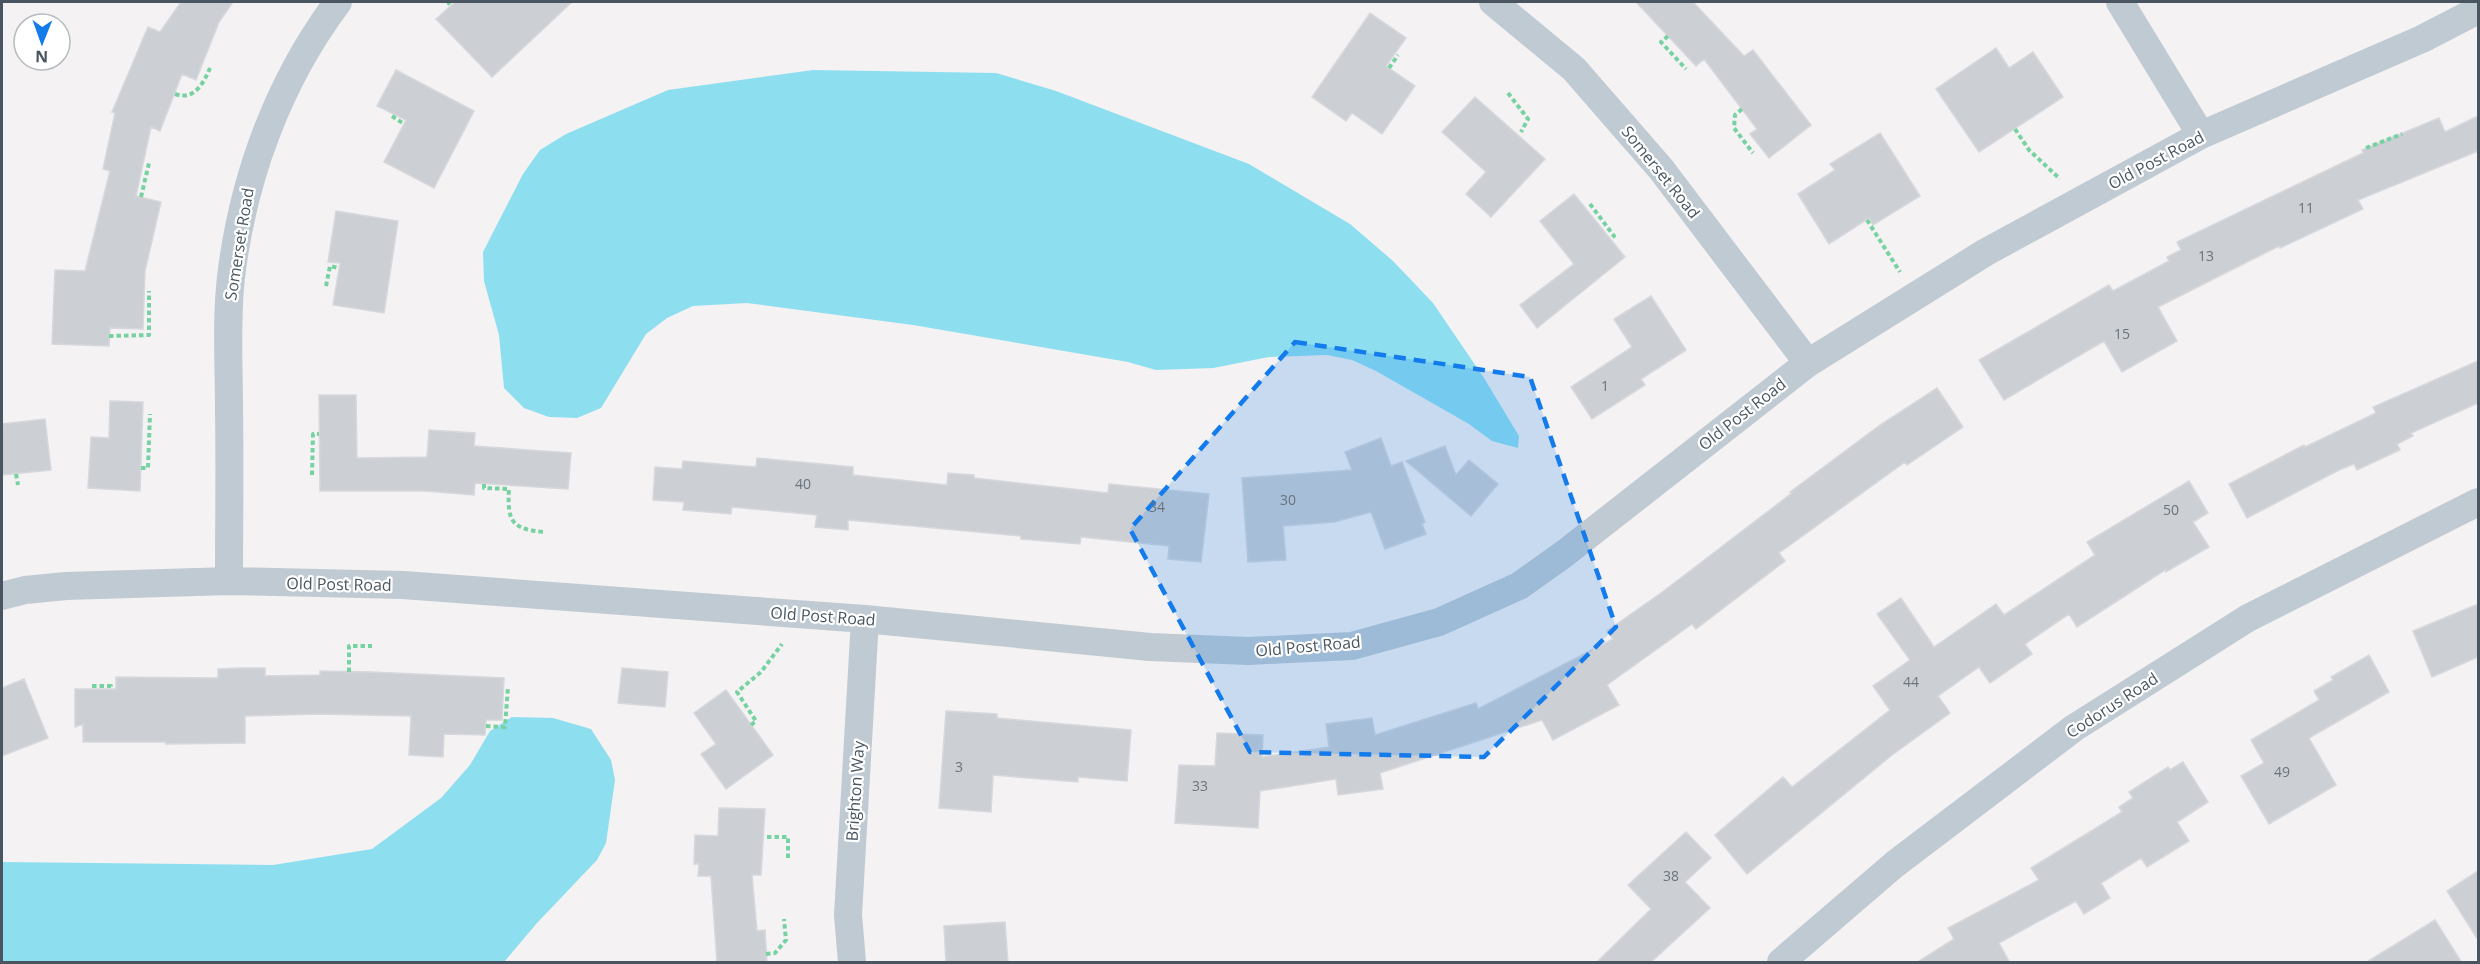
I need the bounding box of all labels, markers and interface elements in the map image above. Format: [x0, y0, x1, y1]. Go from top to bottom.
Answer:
north arrow [12, 12, 72, 72]
text: N [35, 46, 48, 68]
street label: Somerset Road [1617, 121, 1705, 223]
street label: Old Post Road [2104, 126, 2208, 194]
street label: Somerset Road [219, 186, 259, 302]
house number: 11 [2298, 198, 2314, 217]
house number: 13 [2198, 246, 2214, 265]
house number: 15 [2114, 324, 2130, 343]
street label: Old Post Road [1694, 373, 1790, 455]
house number: 1 [1601, 376, 1609, 395]
house number: 40 [795, 474, 811, 493]
house number: 30 [1280, 490, 1296, 509]
house number: 34 [1149, 497, 1165, 516]
house number: 50 [2163, 500, 2179, 519]
street label: Old Post Road [286, 572, 392, 596]
street label: Old Post Road [770, 601, 876, 631]
street label: Old Post Road [1255, 630, 1361, 662]
street label: Codorus Road [2062, 667, 2162, 743]
house number: 44 [1903, 672, 1919, 691]
street label: Brighton Way [841, 739, 870, 842]
house number: 3 [955, 757, 963, 776]
house number: 49 [2274, 762, 2290, 781]
house number: 33 [1192, 776, 1208, 795]
house number: 38 [1663, 866, 1679, 885]

